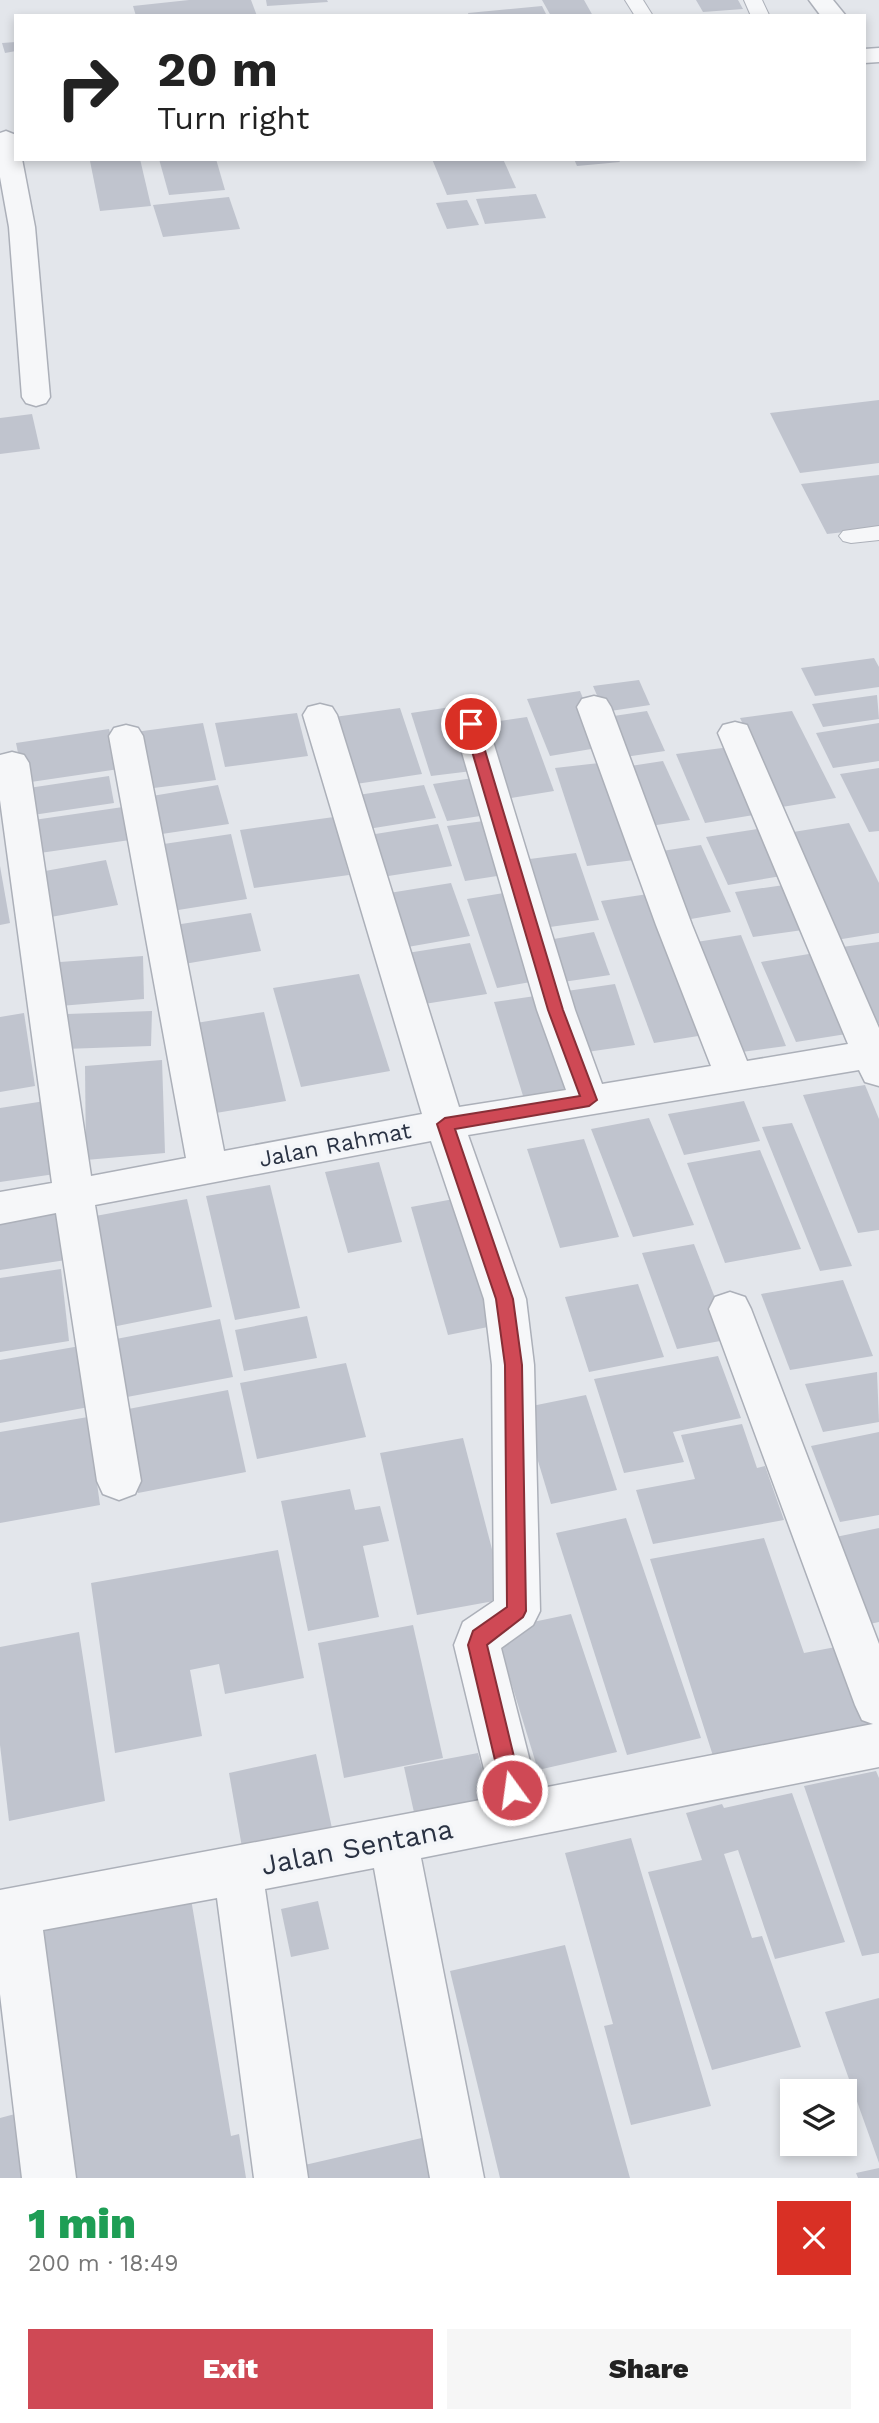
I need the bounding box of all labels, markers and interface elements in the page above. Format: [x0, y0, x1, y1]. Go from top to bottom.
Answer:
text: 20 m [157, 40, 278, 98]
icon: right [42, 42, 133, 133]
text: Turn right [157, 99, 309, 137]
pin [441, 694, 501, 754]
icon: arrive [452, 705, 490, 743]
street label: Jalan Rahmat [257, 1117, 414, 1173]
position arrow [475, 1753, 549, 1827]
street label: Jalan Sentana [258, 1812, 456, 1882]
map controls [780, 2079, 857, 2156]
button: layers [780, 2079, 857, 2156]
text: 1 min [28, 2199, 136, 2248]
button: close [777, 2201, 851, 2275]
text: 200 m · 18:49 [28, 2250, 178, 2277]
button: Exit [28, 2329, 433, 2409]
button: Share [447, 2329, 851, 2409]

